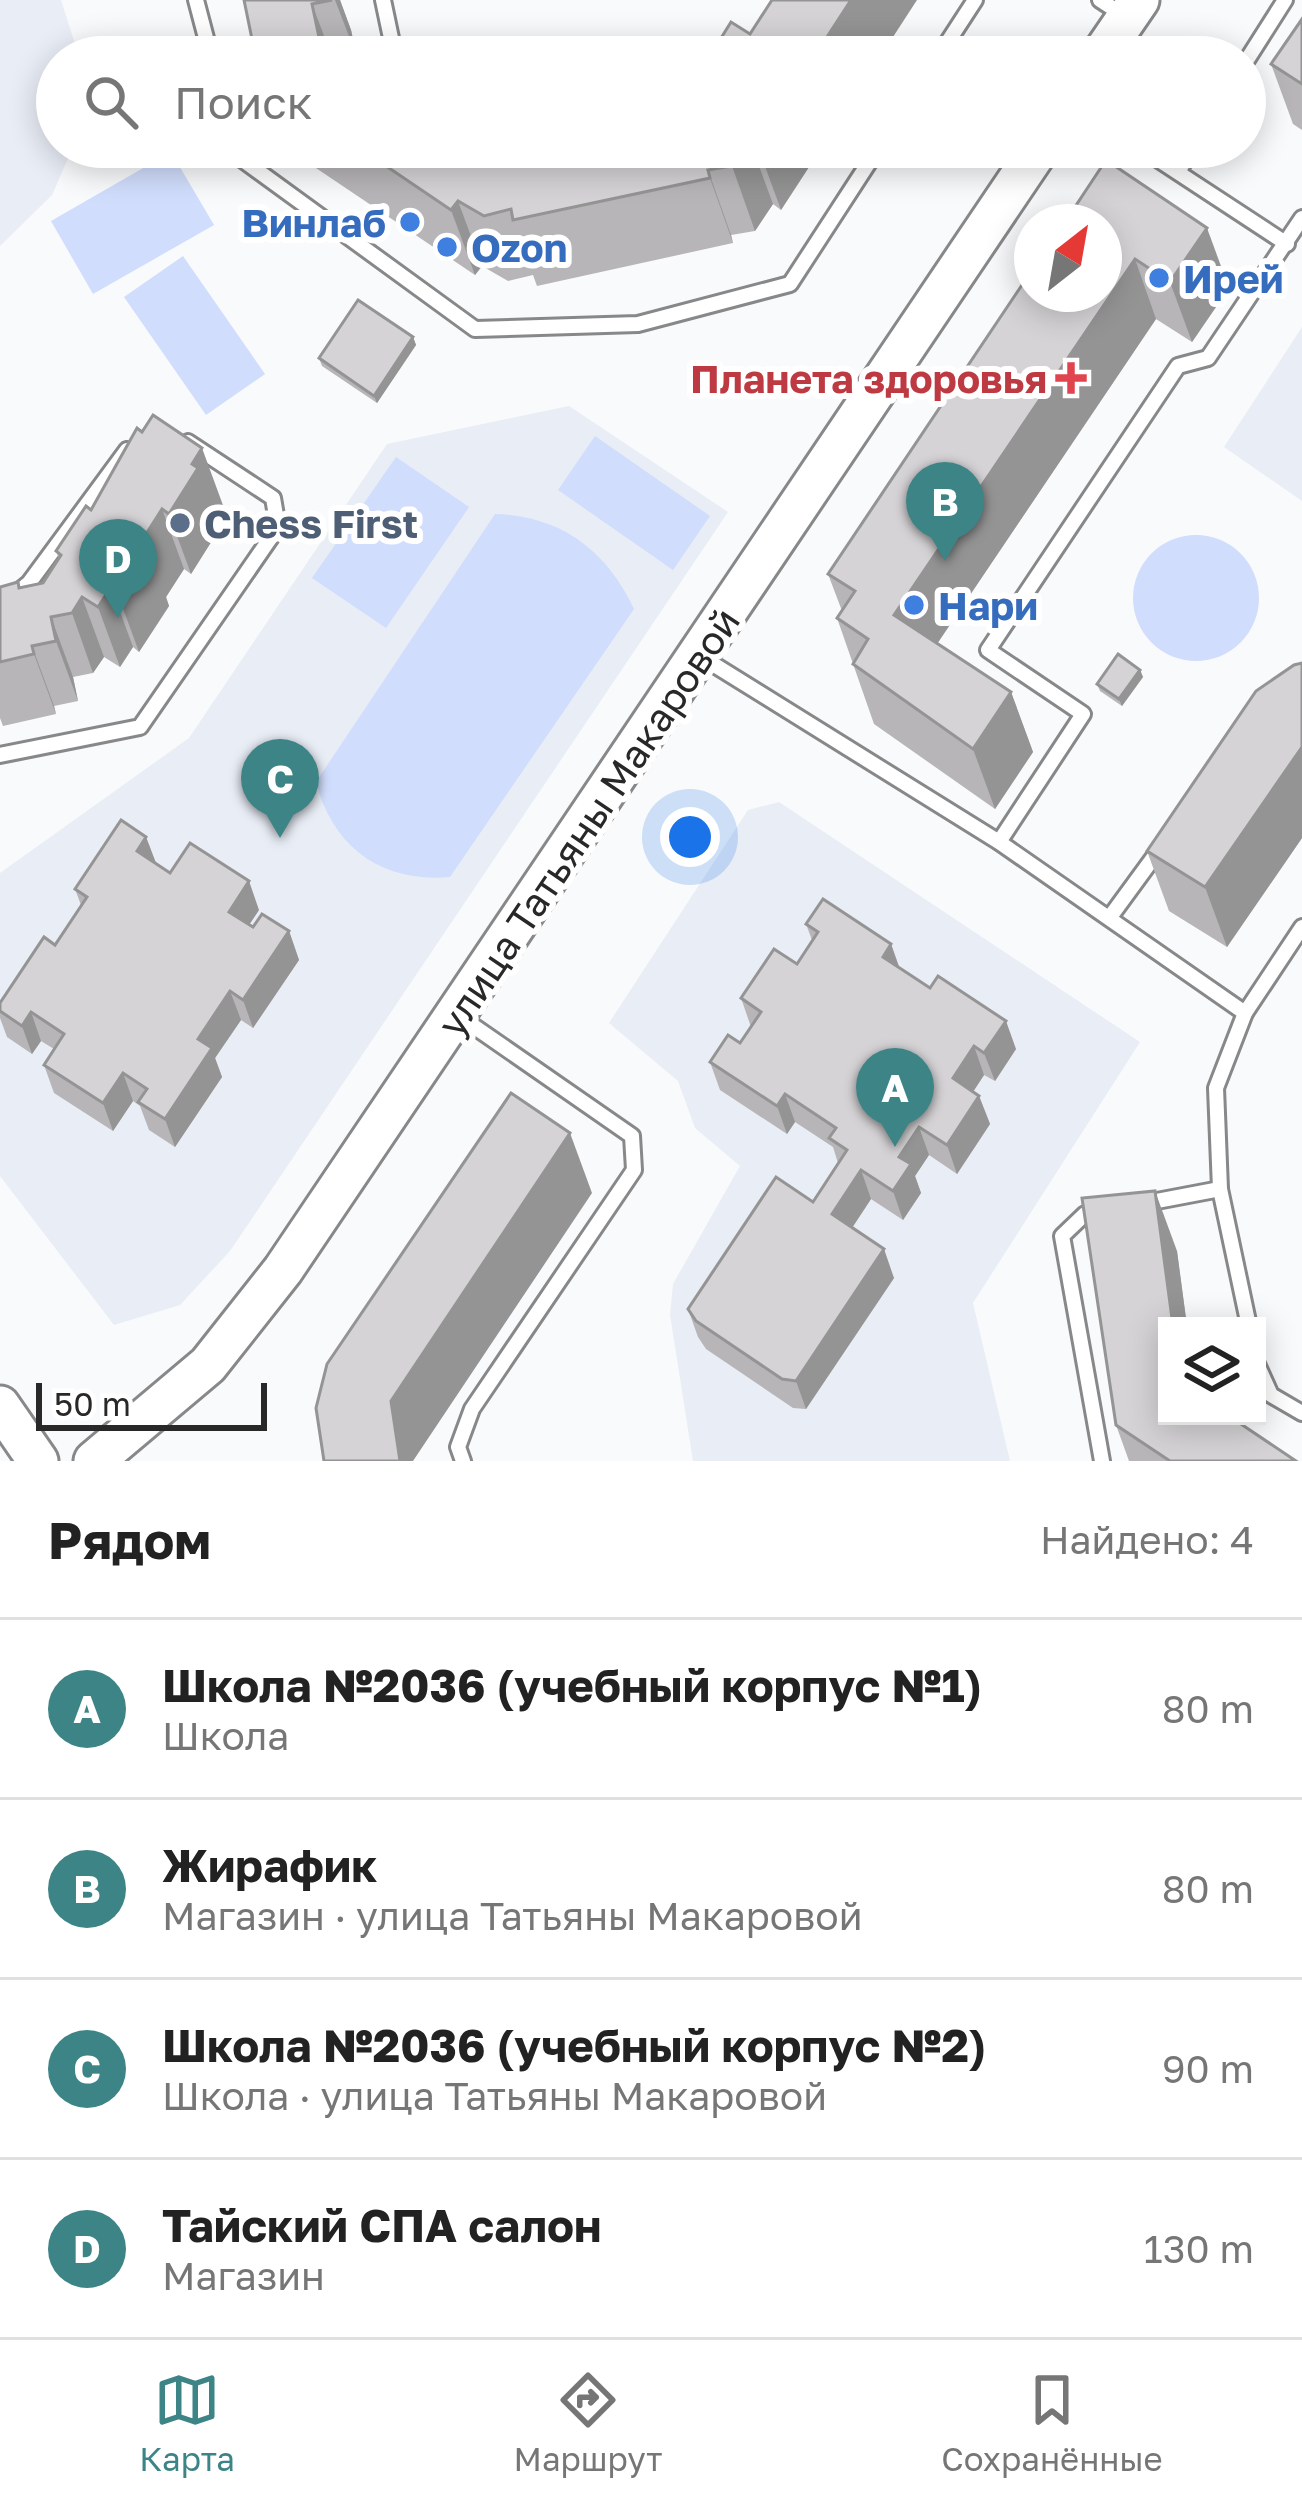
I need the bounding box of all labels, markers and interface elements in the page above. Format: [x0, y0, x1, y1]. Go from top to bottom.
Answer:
search box [36, 36, 1266, 168]
icon: search [78, 69, 144, 135]
text: Поиск [174, 75, 313, 129]
place label: Винлаб [241, 199, 386, 246]
north arrow [1014, 204, 1122, 312]
marker: Винлаб [397, 209, 423, 235]
place label: Ozon [471, 224, 567, 271]
marker: Ozon [434, 234, 460, 260]
place label: Ирей [1183, 255, 1283, 302]
marker: Ирей [1146, 265, 1172, 291]
place label: Планета здоровья [690, 355, 1047, 402]
marker: Планета здоровья [1058, 365, 1084, 391]
pin: B [906, 462, 984, 561]
place label: Chess First [204, 500, 418, 547]
marker: Chess First [167, 510, 193, 536]
pin: D [79, 519, 157, 618]
place label: Нари [938, 582, 1038, 629]
marker: Нари [901, 592, 927, 618]
street label: улица Татьяны Макаровой [427, 599, 749, 1045]
pin: C [241, 739, 319, 838]
your location [660, 807, 720, 867]
pin: A [856, 1048, 934, 1147]
map controls [1158, 1317, 1266, 1425]
button: layers [1158, 1317, 1266, 1425]
scale bar [36, 1377, 267, 1430]
text: 50 m [54, 1384, 131, 1423]
text: Рядом [48, 1509, 211, 1570]
text: Найдено: 4 [1040, 1516, 1254, 1563]
text: Школа №2036 (учебный корпус №1) [162, 1658, 982, 1712]
text: A [73, 1685, 101, 1732]
text: 80 m [1162, 1685, 1254, 1732]
text: Школа [162, 1712, 289, 1759]
text: Жирафик [162, 1838, 377, 1892]
text: B [73, 1865, 101, 1912]
text: 80 m [1162, 1865, 1254, 1912]
text: Магазин · улица Татьяны Макаровой [162, 1892, 862, 1939]
text: Школа №2036 (учебный корпус №2) [162, 2018, 986, 2072]
text: C [73, 2045, 101, 2092]
text: 90 m [1162, 2045, 1254, 2092]
text: Школа · улица Татьяны Макаровой [162, 2072, 827, 2119]
text: Тайский СПА салон [162, 2198, 601, 2252]
text: D [73, 2225, 101, 2272]
text: 130 m [1144, 2225, 1254, 2272]
text: Магазин [162, 2252, 325, 2299]
tab: Карта [139, 2367, 235, 2478]
tab: Маршрут [514, 2367, 663, 2478]
tab: Сохранённые [941, 2367, 1163, 2478]

